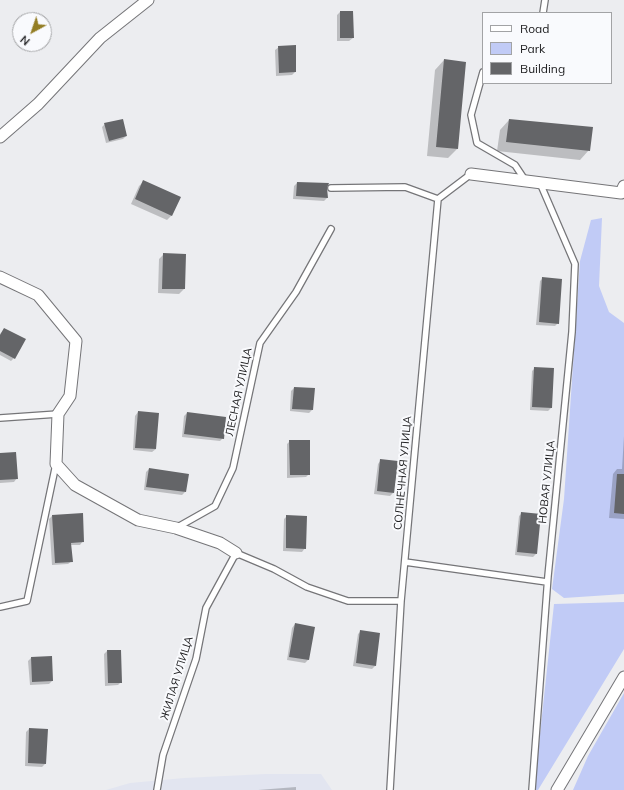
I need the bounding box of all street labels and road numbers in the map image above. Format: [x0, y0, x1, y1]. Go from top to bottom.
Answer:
street label: ЛЕСНАЯ УЛИЦА [223, 347, 255, 437]
street label: СОЛНЕЧНАЯ УЛИЦА [391, 415, 415, 531]
street label: НОВАЯ УЛИЦА [536, 440, 558, 524]
street label: ЖИЛАЯ УЛИЦА [158, 635, 196, 721]

